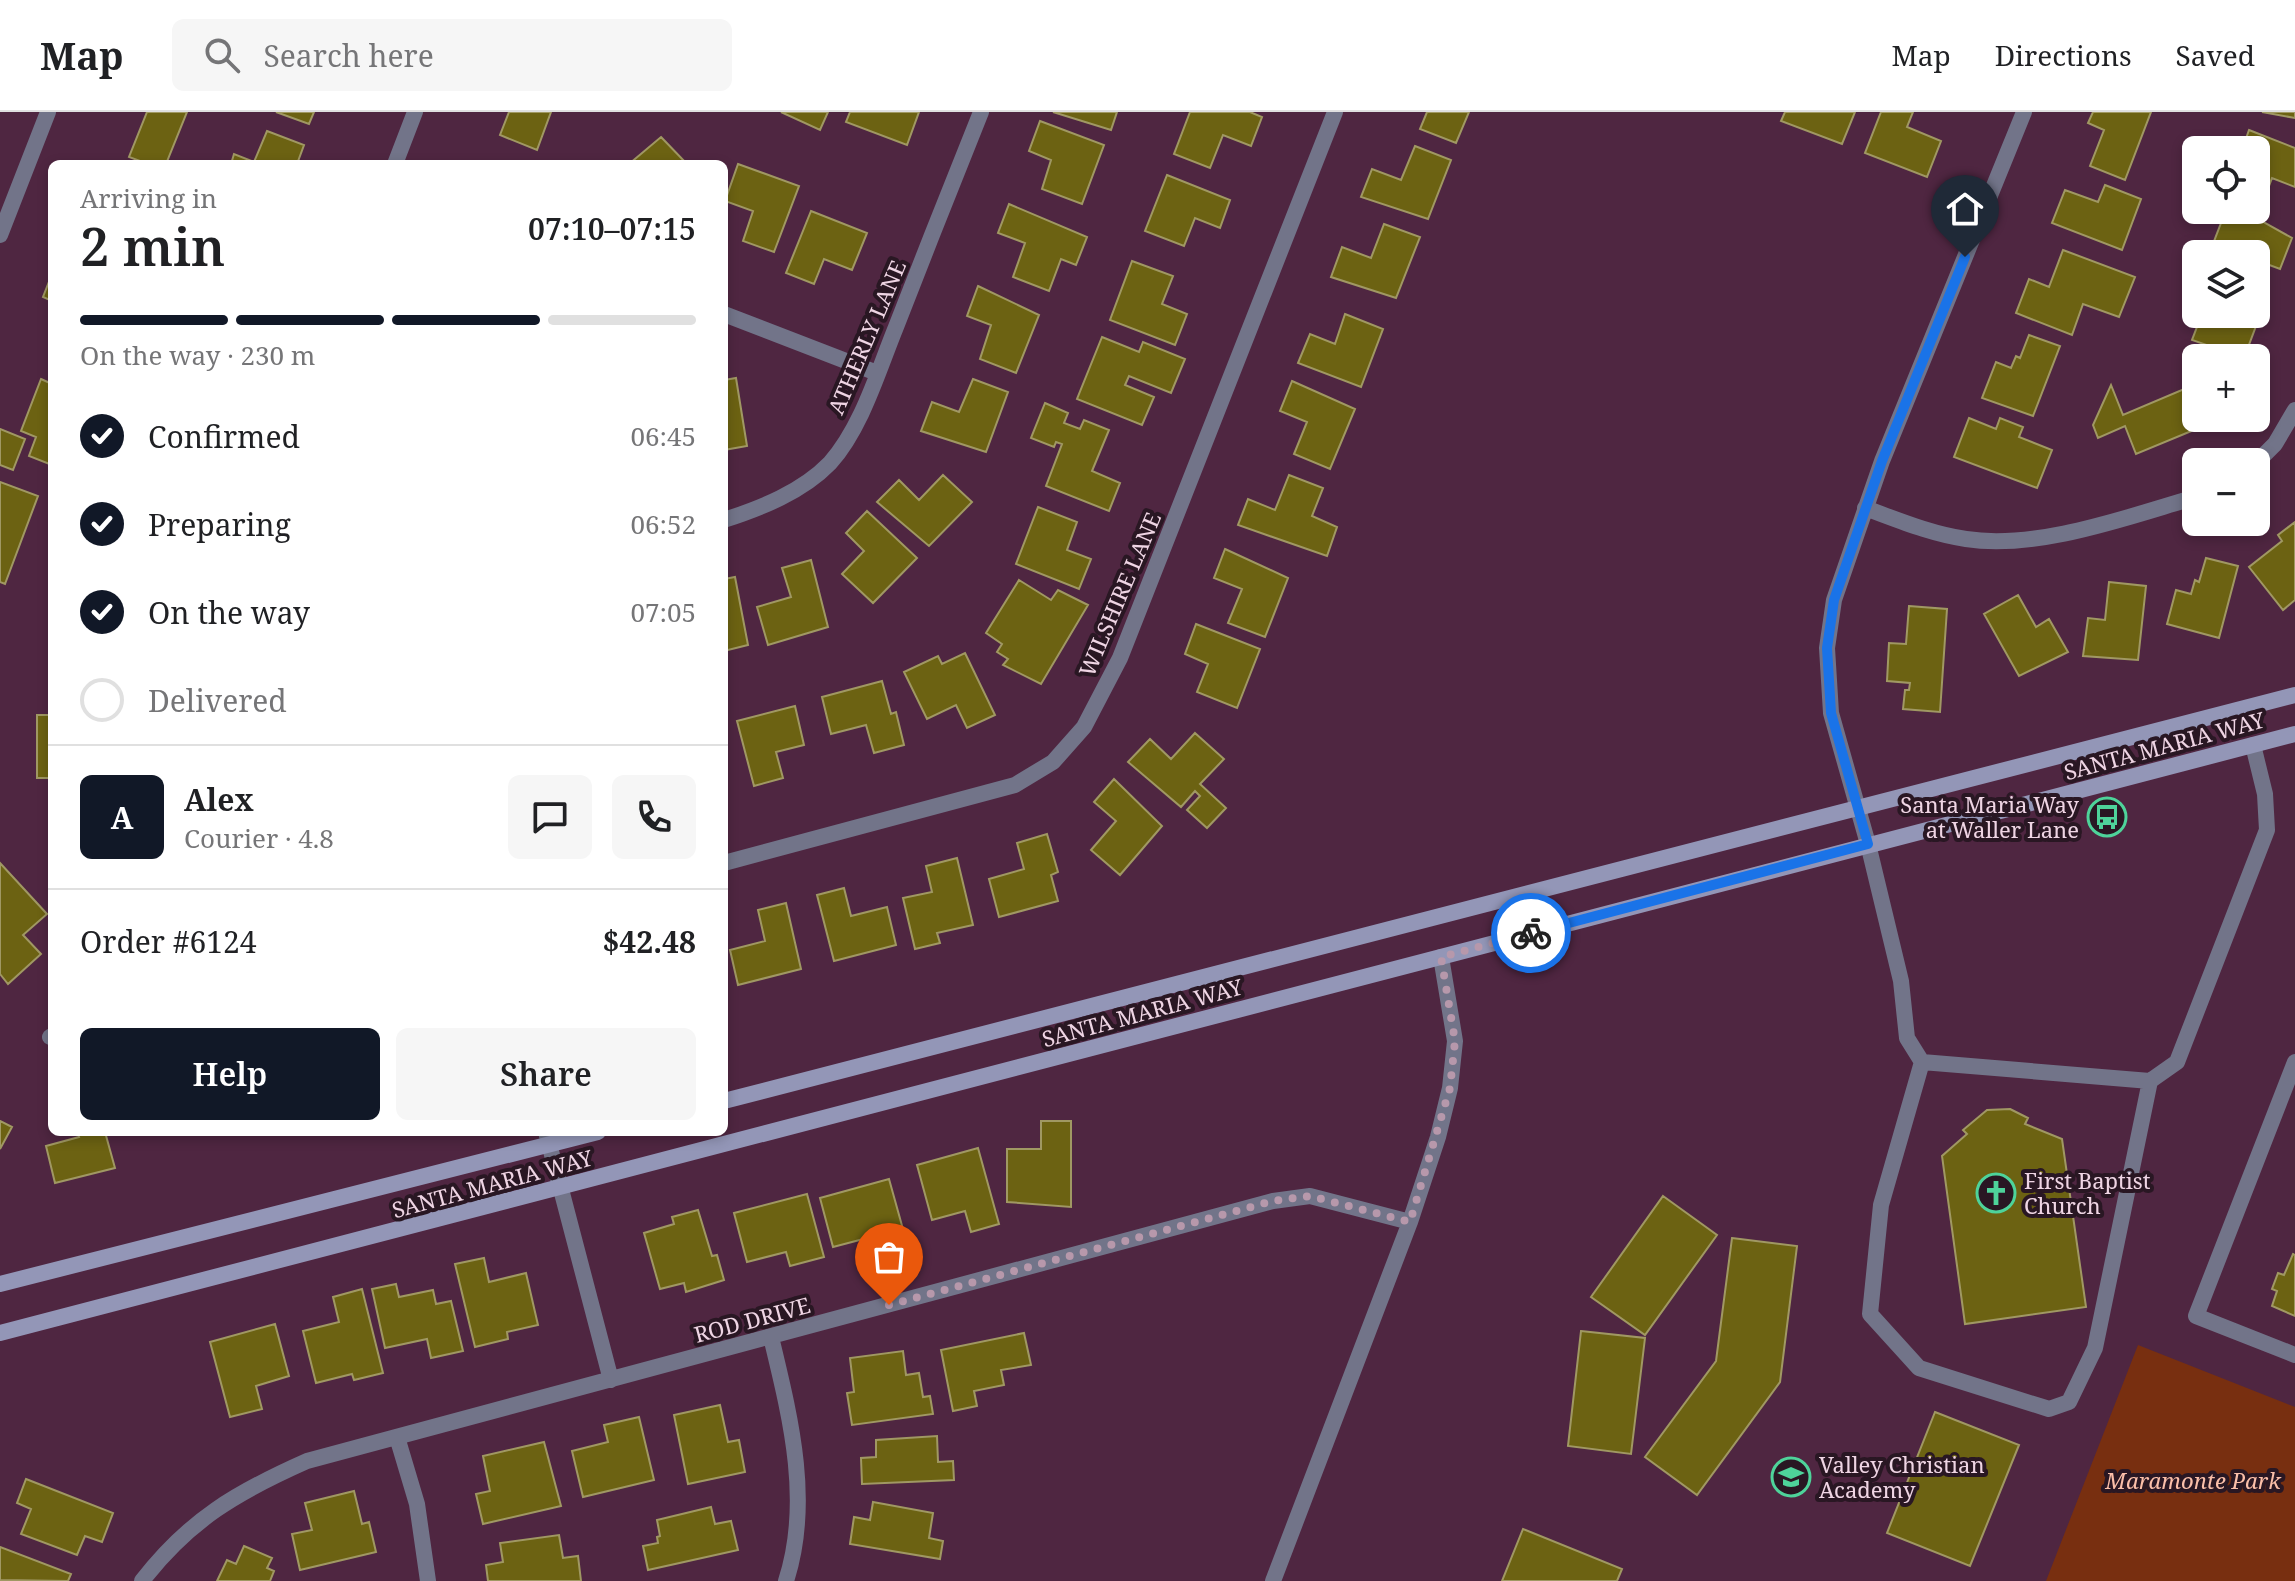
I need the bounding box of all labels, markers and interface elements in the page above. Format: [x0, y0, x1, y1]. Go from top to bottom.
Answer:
search box [172, 19, 732, 91]
text: Map [40, 29, 124, 81]
icon: search [200, 33, 244, 77]
text: Search here [264, 35, 434, 76]
text: Map [1891, 36, 1951, 74]
text: Directions [1995, 36, 2132, 74]
text: Saved [2176, 36, 2255, 74]
map controls [2182, 136, 2270, 536]
button: locate [2182, 136, 2270, 224]
pin [1931, 175, 1999, 257]
text: Arriving in [80, 180, 217, 216]
icon: home [1943, 187, 1987, 231]
text: 07:10–07:15 [528, 208, 696, 249]
text: 2 min [80, 210, 225, 281]
button: layers [2182, 240, 2270, 328]
street label: ATHERLY LANE [820, 255, 912, 419]
text: On the way · 230 m [80, 337, 315, 373]
button: + [2182, 344, 2270, 432]
icon: check [80, 414, 124, 458]
text: Confirmed [148, 416, 300, 457]
text: 06:45 [630, 418, 696, 454]
button: − [2182, 448, 2270, 536]
icon: check [80, 502, 124, 546]
text: Preparing [148, 504, 291, 545]
text: 06:52 [630, 506, 696, 542]
street label: WILSHIRE LANE [1071, 507, 1167, 681]
icon: check [80, 590, 124, 634]
text: On the way [148, 592, 310, 633]
text: 07:05 [630, 594, 696, 630]
text: Delivered [148, 680, 287, 721]
street label: SANTA MARIA WAY [2060, 704, 2268, 786]
button: chat [508, 775, 592, 859]
button: phone [612, 775, 696, 859]
text: Alex [184, 779, 254, 820]
place label: Santa Maria Way at Waller Lane [1900, 789, 2080, 844]
bus stop icon: Santa Maria Way at Waller Lane [2086, 796, 2128, 838]
text: A [111, 797, 133, 838]
text: Courier · 4.8 [184, 820, 334, 856]
courier [1491, 893, 1571, 973]
icon: bike [1509, 911, 1553, 955]
text: Order #6124 [80, 921, 257, 962]
text: $42.48 [602, 921, 696, 962]
street label: SANTA MARIA WAY [1038, 971, 1246, 1053]
button: Help [80, 1028, 380, 1120]
button: Share [396, 1028, 696, 1120]
street label: SANTA MARIA WAY [388, 1142, 596, 1224]
place label: First Baptist Church [2024, 1165, 2151, 1220]
church icon: First Baptist Church [1975, 1172, 2017, 1214]
pin [855, 1223, 923, 1305]
icon: bag [867, 1235, 911, 1279]
street label: ROD DRIVE [691, 1289, 813, 1349]
place label: Valley Christian Academy [1819, 1449, 1985, 1504]
school or university icon: Valley Christian Academy [1770, 1456, 1812, 1498]
park label: Maramonte Park [2104, 1465, 2282, 1495]

